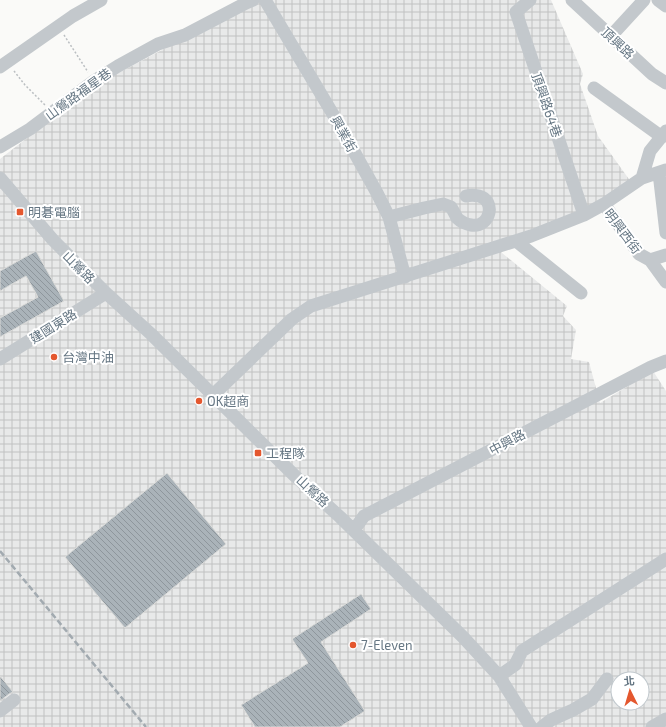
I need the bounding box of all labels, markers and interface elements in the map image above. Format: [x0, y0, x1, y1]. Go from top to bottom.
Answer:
street label: 頂興路 [598, 24, 638, 62]
street label: 山鶯路福星巷 [42, 65, 114, 123]
street label: 頂興路64巷 [528, 71, 566, 139]
street label: 興業街 [328, 113, 360, 155]
place label: 明碁電腦 [28, 204, 80, 220]
street label: 明興西街 [601, 205, 645, 257]
marker: 明碁電腦 [15, 207, 25, 217]
street label: 山鶯路 [60, 248, 98, 286]
street label: 建國東路 [27, 305, 79, 347]
place label: 台灣中油 [62, 349, 114, 365]
marker: 台灣中油 [49, 352, 59, 362]
place label: OK超商 [207, 393, 249, 409]
marker: OK超商 [194, 396, 204, 406]
street label: 中興路 [486, 426, 528, 458]
place label: 工程隊 [266, 445, 305, 461]
marker: 工程隊 [253, 448, 263, 458]
street label: 山鶯路 [293, 472, 333, 510]
place label: 7-Eleven [361, 637, 413, 653]
marker: 7-Eleven [348, 640, 358, 650]
north arrow [610, 671, 650, 711]
text: 北 [623, 674, 635, 687]

